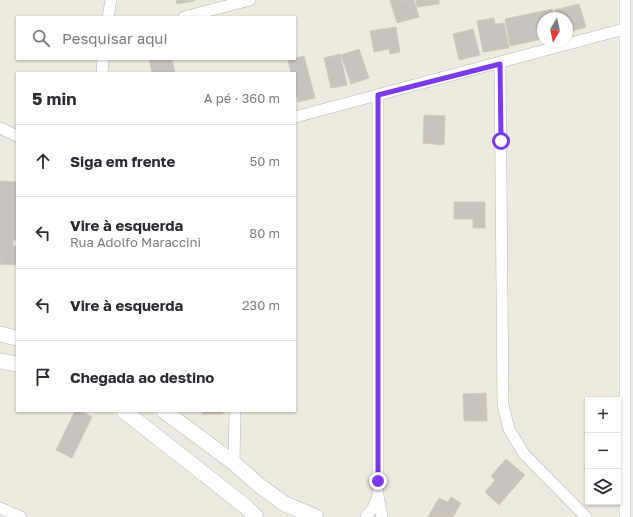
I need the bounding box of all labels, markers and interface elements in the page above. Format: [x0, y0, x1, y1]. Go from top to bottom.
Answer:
north arrow [537, 12, 573, 48]
search box [16, 16, 296, 60]
icon: search [30, 27, 52, 49]
text: Pesquisar aqui [62, 29, 167, 47]
text: 5 min [32, 88, 76, 109]
text: A pé · 360 m [204, 90, 280, 106]
route start [492, 132, 510, 150]
icon: ahead [32, 150, 54, 172]
text: Siga em frente [70, 152, 175, 170]
text: 50 m [250, 153, 280, 169]
text: Vire à esquerda [70, 216, 183, 234]
icon: left [32, 222, 54, 244]
text: 80 m [249, 225, 280, 241]
text: Rua Adolfo Maraccini [70, 234, 201, 250]
icon: left [32, 294, 54, 316]
text: Vire à esquerda [70, 296, 183, 314]
text: 230 m [242, 297, 280, 313]
icon: arrive [32, 366, 54, 388]
text: Chegada ao destino [70, 368, 214, 386]
map controls [585, 397, 621, 505]
button: + [585, 397, 621, 433]
button: − [585, 433, 621, 469]
button: layers [585, 469, 621, 505]
route end [369, 472, 387, 490]

